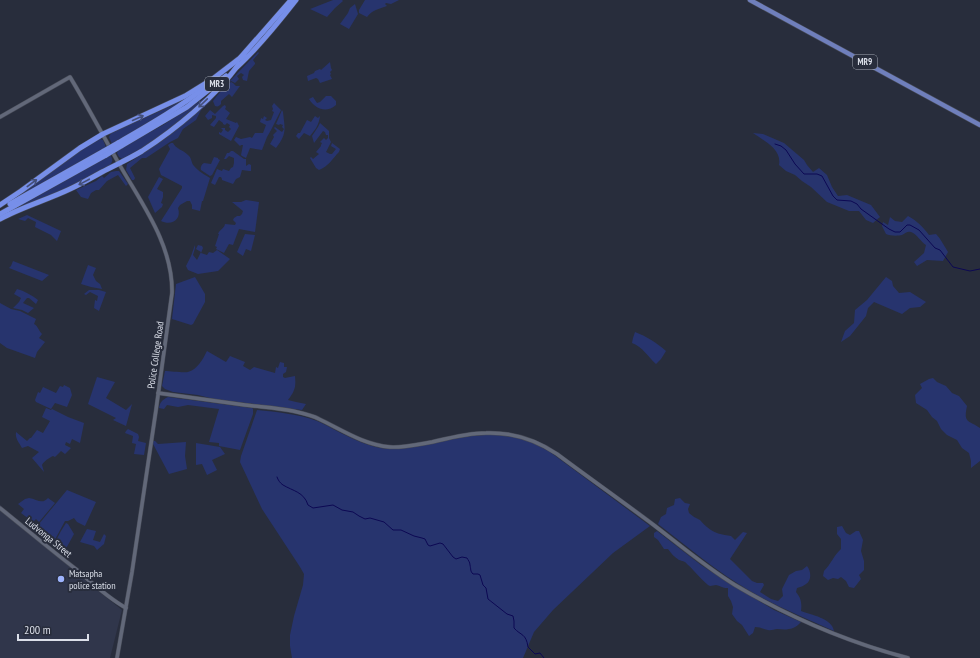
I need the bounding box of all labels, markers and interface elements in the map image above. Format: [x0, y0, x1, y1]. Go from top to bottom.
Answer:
road number: MR9 [853, 55, 877, 69]
road number: MR3 [205, 77, 229, 91]
one-way arrow [198, 98, 208, 108]
one-way arrow [132, 114, 144, 121]
one-way arrow [26, 178, 37, 187]
one-way arrow [79, 179, 91, 186]
street label: Police College Road [144, 321, 167, 389]
street label: Ludvonga Street [23, 515, 75, 560]
place label: Matsapha police station [69, 567, 116, 592]
marker: Matsapha police station [56, 574, 66, 584]
scale bar [18, 616, 88, 642]
text: 200 m [24, 622, 51, 637]

